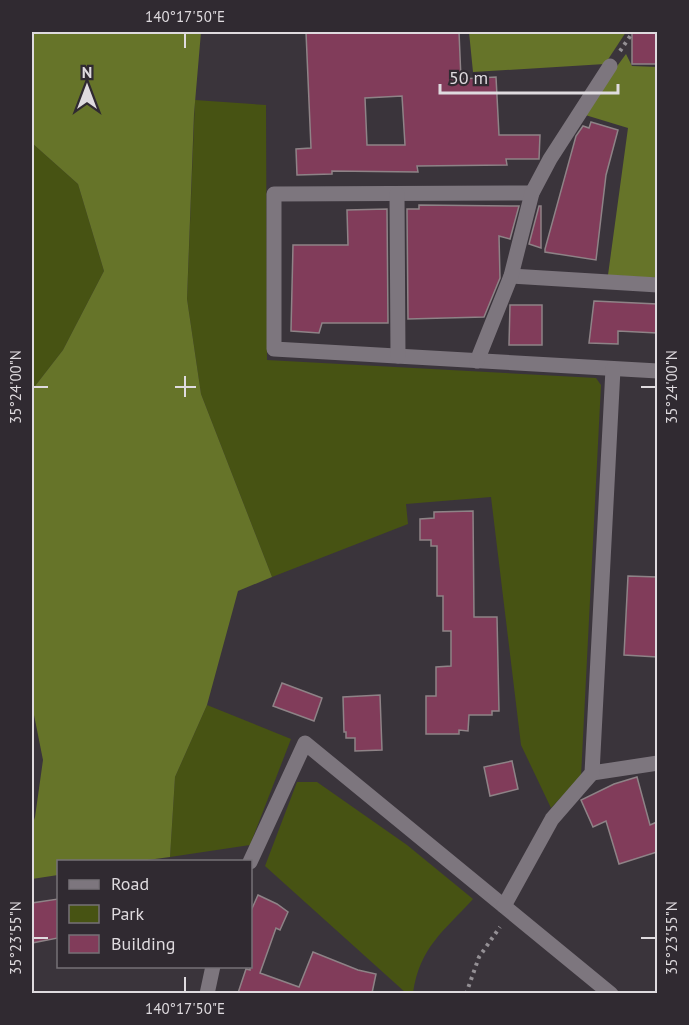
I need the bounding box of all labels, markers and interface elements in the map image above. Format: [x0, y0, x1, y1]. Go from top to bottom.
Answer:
text: 140°17'50"E [145, 7, 225, 26]
north arrow [57, 57, 117, 117]
scale bar [440, 57, 618, 95]
text: N [82, 62, 92, 82]
text: 50 m [449, 66, 488, 89]
text: 35°24'00"N [6, 350, 25, 424]
text: 35°24'00"N [662, 350, 681, 424]
legend [57, 860, 252, 968]
text: Road [111, 872, 149, 895]
text: 35°23'55"N [6, 901, 25, 975]
text: 35°23'55"N [662, 901, 681, 975]
text: Park [111, 902, 144, 925]
text: Building [111, 932, 175, 955]
text: 140°17'50"E [145, 999, 225, 1018]

